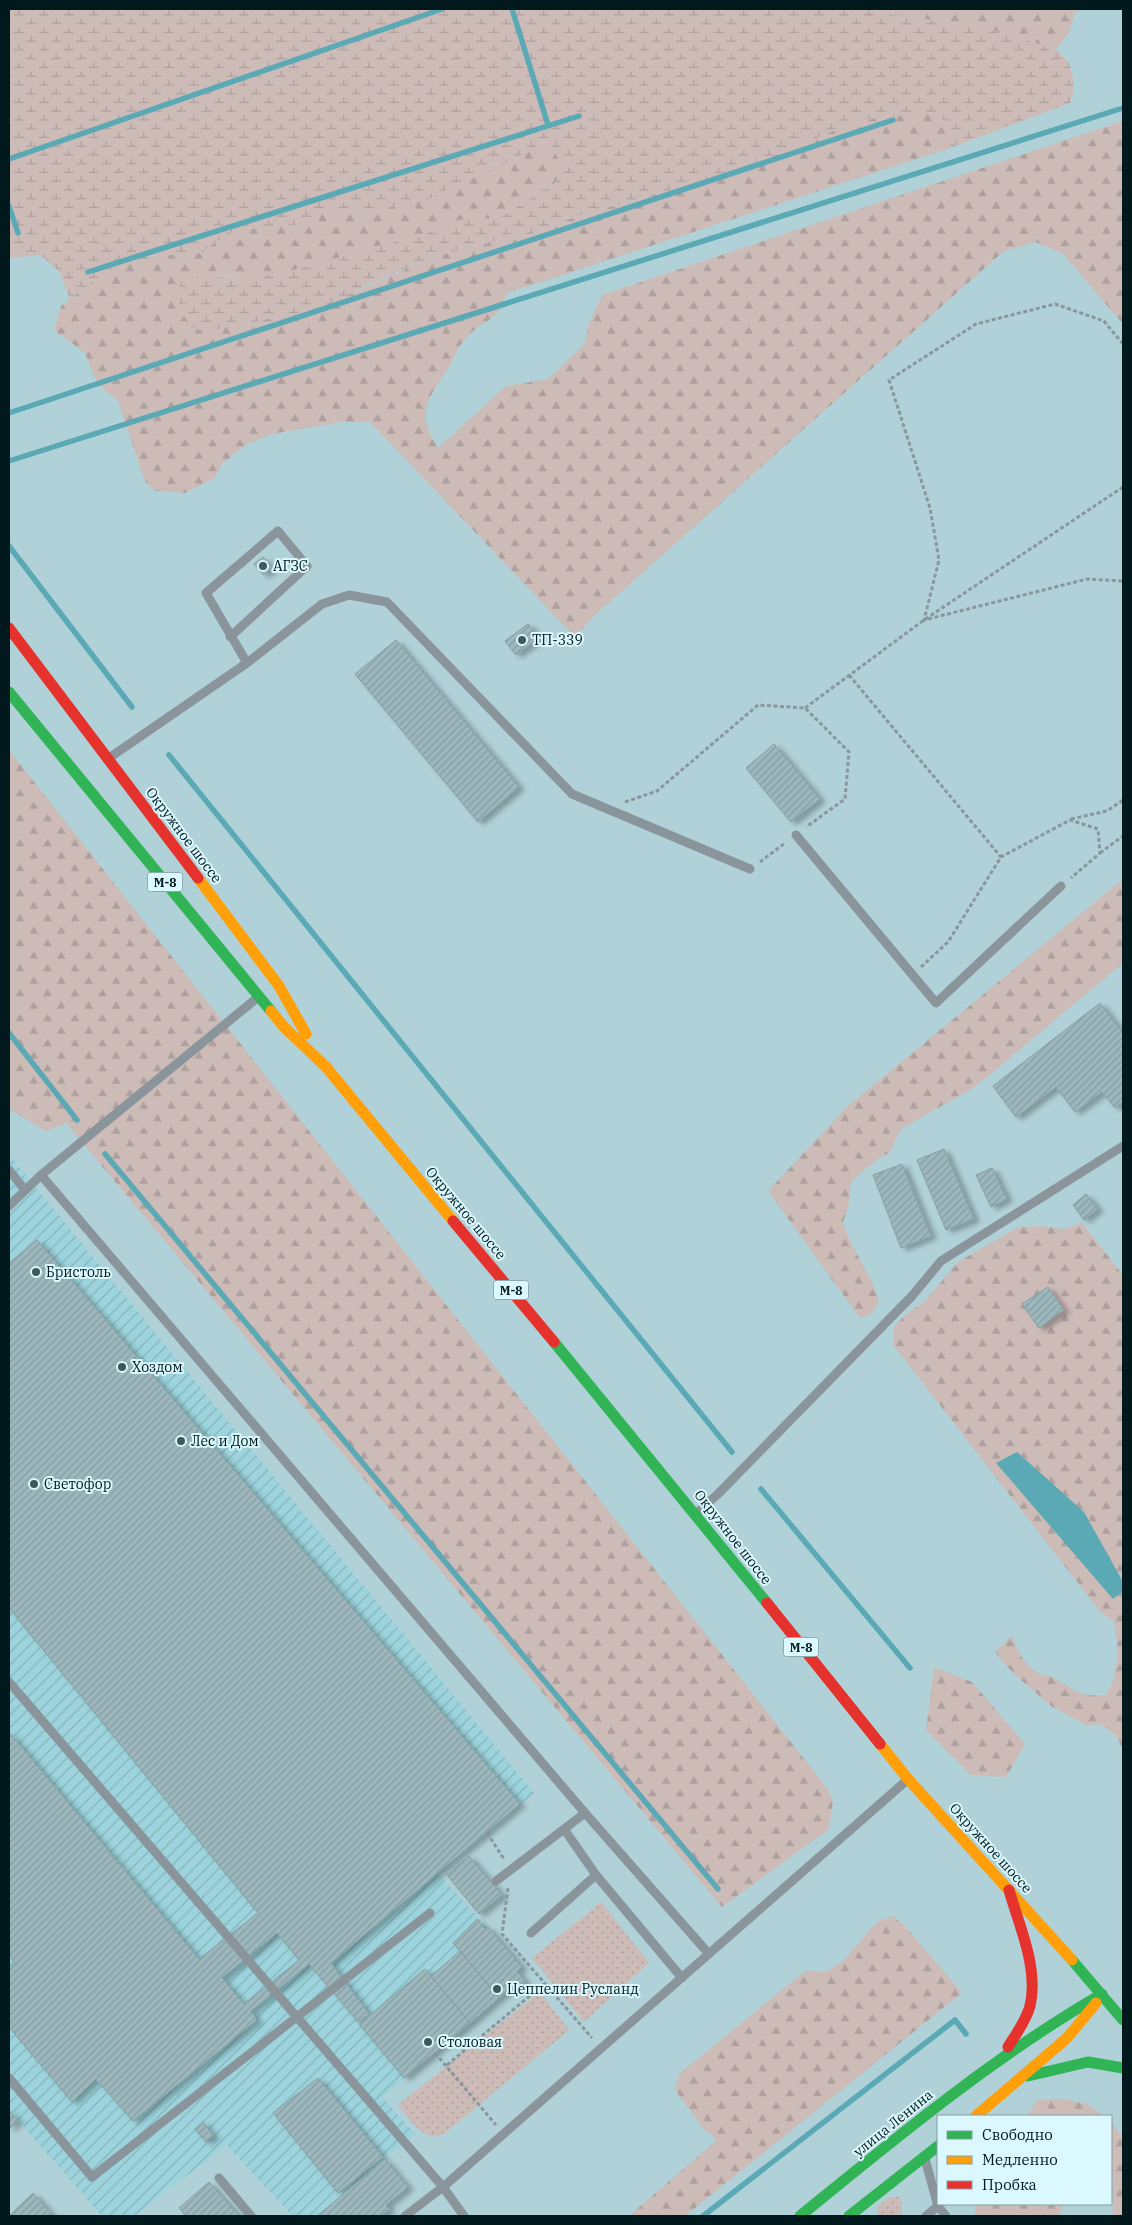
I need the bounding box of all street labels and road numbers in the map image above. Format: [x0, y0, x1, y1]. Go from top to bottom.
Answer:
street label: Окружное шоссе [142, 784, 226, 886]
road number: М-8 [148, 872, 182, 892]
street label: Окружное шоссе [422, 1163, 510, 1263]
road number: М-8 [494, 1280, 528, 1300]
street label: Окружное шоссе [690, 1486, 776, 1588]
road number: М-8 [784, 1638, 818, 1656]
street label: Окружное шоссе [946, 1799, 1036, 1897]
street label: улица Ленина [850, 2085, 937, 2161]

